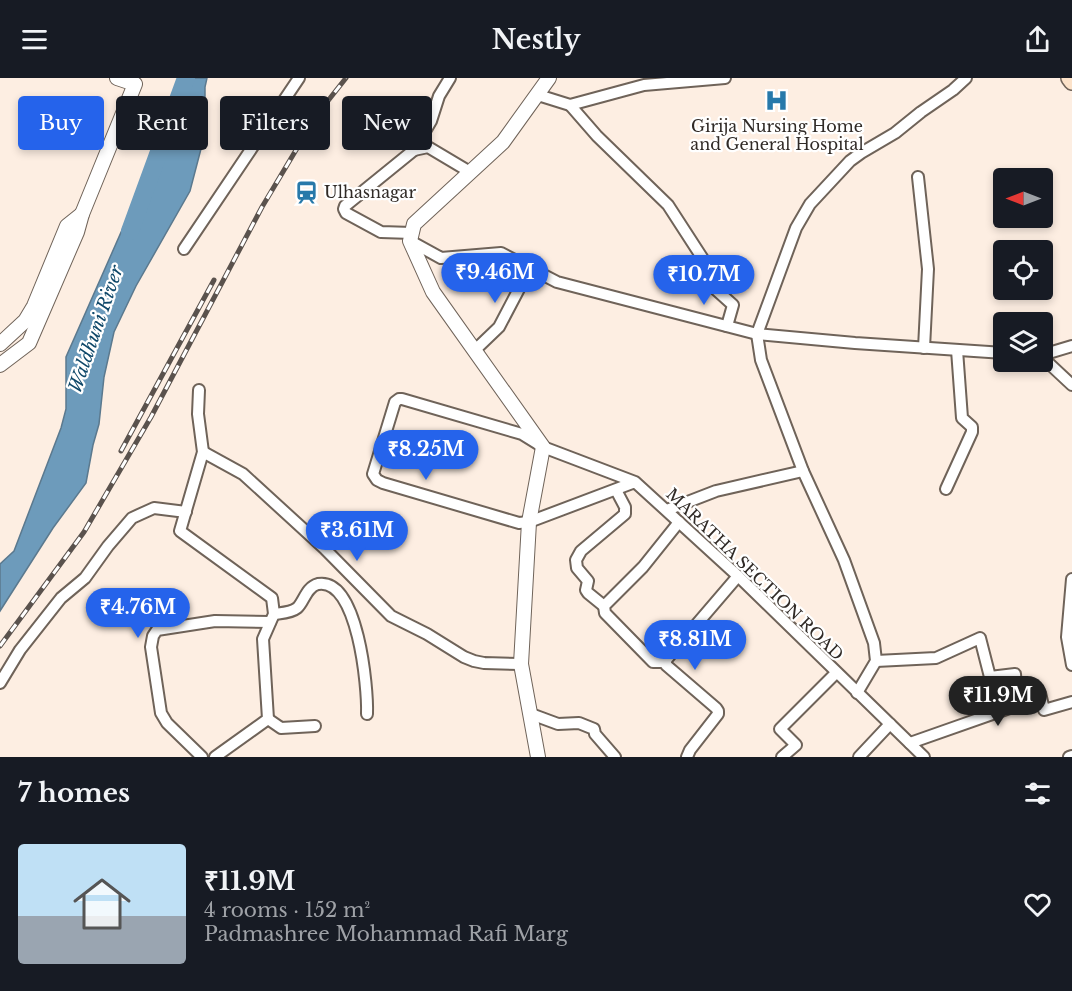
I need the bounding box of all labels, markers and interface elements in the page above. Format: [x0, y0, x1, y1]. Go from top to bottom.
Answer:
icon: menu [18, 23, 51, 56]
text: Nestly [491, 23, 581, 56]
icon: share [1021, 23, 1054, 56]
hospital icon: Girija Nursing Home and General Hospital [764, 88, 790, 114]
chip: Buy [18, 96, 104, 150]
chip: Rent [116, 96, 208, 150]
chip: Filters [220, 96, 330, 150]
chip: New [342, 96, 432, 150]
place label: Girija Nursing Home and General Hospital [690, 116, 864, 154]
north arrow [993, 168, 1053, 228]
map controls [993, 168, 1053, 372]
station icon: Ulhasnagar [293, 179, 319, 205]
place label: Ulhasnagar [324, 182, 416, 202]
button: locate [993, 240, 1053, 300]
pin: ₹9.46M [446, 253, 544, 304]
pin: ₹10.7M [655, 255, 753, 306]
text: ₹9.46M [455, 260, 535, 284]
water label: Waldhuni River [64, 262, 128, 395]
text: ₹10.7M [667, 262, 741, 286]
button: layers [993, 312, 1053, 372]
pin: ₹8.25M [377, 430, 475, 481]
text: ₹8.25M [387, 437, 465, 461]
street label: MARATHA SECTION ROAD [662, 484, 848, 664]
pin: ₹3.61M [308, 511, 406, 562]
text: ₹3.61M [320, 518, 394, 542]
pin: ₹4.76M [89, 588, 187, 639]
text: ₹4.76M [100, 595, 176, 619]
pin: ₹8.81M [646, 620, 744, 671]
text: ₹8.81M [658, 627, 732, 651]
pin: ₹11.9M [949, 676, 1047, 727]
text: ₹11.9M [963, 683, 1033, 707]
text: 7 homes [18, 777, 130, 809]
icon: filters [1021, 777, 1054, 810]
text: ₹11.9M [204, 865, 296, 897]
icon: home [66, 868, 138, 940]
icon: heart [1021, 888, 1054, 921]
text: 4 rooms · 152 m² [204, 898, 370, 922]
text: Padmashree Mohammad Rafi Marg [204, 922, 568, 946]

